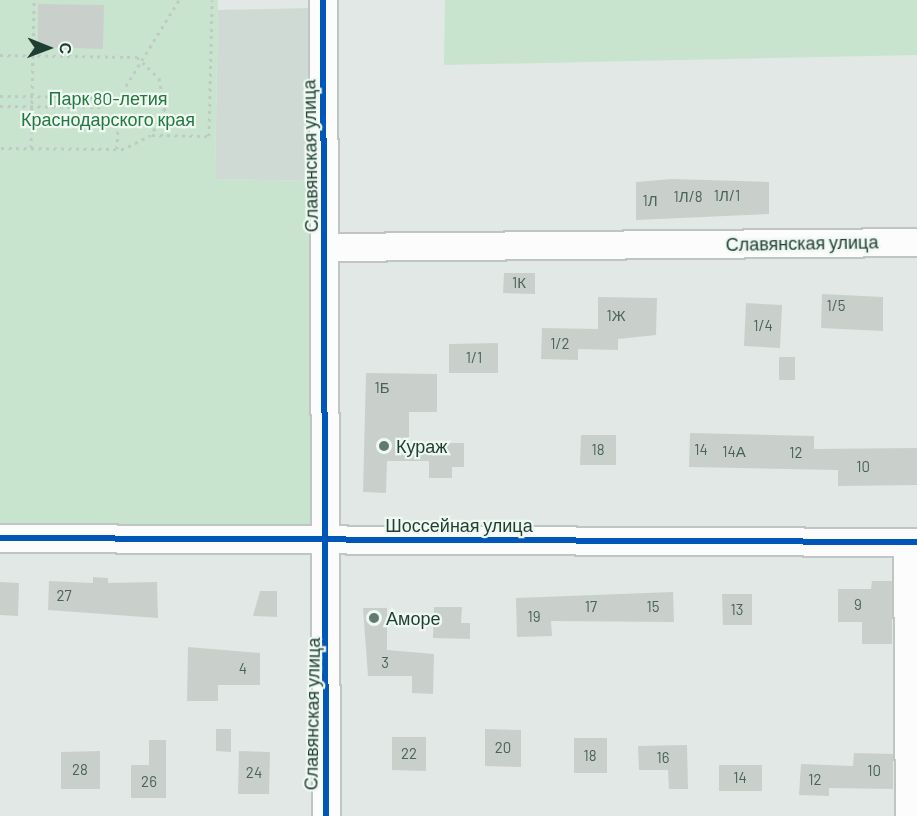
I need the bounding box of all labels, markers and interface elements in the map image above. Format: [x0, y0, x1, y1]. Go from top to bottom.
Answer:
north arrow [18, 18, 78, 78]
text: С [57, 42, 76, 54]
street label: Славянская улица [298, 79, 322, 233]
park label: Парк 80-летия Краснодарского края [21, 88, 195, 130]
house number: 1Л/1 [714, 187, 740, 205]
house number: 1Л/8 [674, 188, 702, 206]
house number: 1Л [642, 192, 658, 210]
street label: Славянская улица [725, 231, 879, 255]
house number: 1К [512, 274, 526, 292]
house number: 1/5 [827, 297, 845, 315]
house number: 1Ж [606, 307, 626, 325]
house number: 1/4 [753, 317, 773, 335]
house number: 1/2 [550, 335, 570, 353]
house number: 1/1 [466, 349, 482, 367]
house number: 1Б [374, 379, 390, 397]
place label: Кураж [396, 435, 447, 457]
marker: Кураж [377, 439, 391, 453]
house number: 18 [591, 441, 605, 459]
house number: 14 [694, 441, 708, 459]
house number: 14А [722, 443, 746, 461]
house number: 12 [789, 444, 803, 462]
house number: 10 [856, 458, 870, 476]
street label: Шоссейная улица [385, 514, 533, 536]
house number: 27 [56, 587, 72, 605]
house number: 9 [854, 596, 862, 614]
house number: 17 [585, 598, 597, 616]
house number: 15 [647, 598, 659, 616]
house number: 13 [731, 601, 743, 619]
place label: Аморе [386, 607, 440, 629]
house number: 19 [527, 608, 541, 626]
marker: Аморе [367, 611, 381, 625]
street label: Славянская улица [300, 637, 324, 791]
house number: 3 [381, 654, 389, 672]
house number: 4 [239, 660, 247, 678]
house number: 20 [495, 739, 511, 757]
house number: 22 [401, 745, 417, 763]
house number: 18 [583, 747, 597, 765]
house number: 16 [657, 749, 669, 767]
house number: 28 [72, 761, 88, 779]
house number: 10 [867, 762, 881, 780]
house number: 24 [246, 764, 262, 782]
house number: 14 [733, 769, 747, 787]
house number: 12 [808, 771, 822, 789]
house number: 26 [141, 773, 157, 791]

